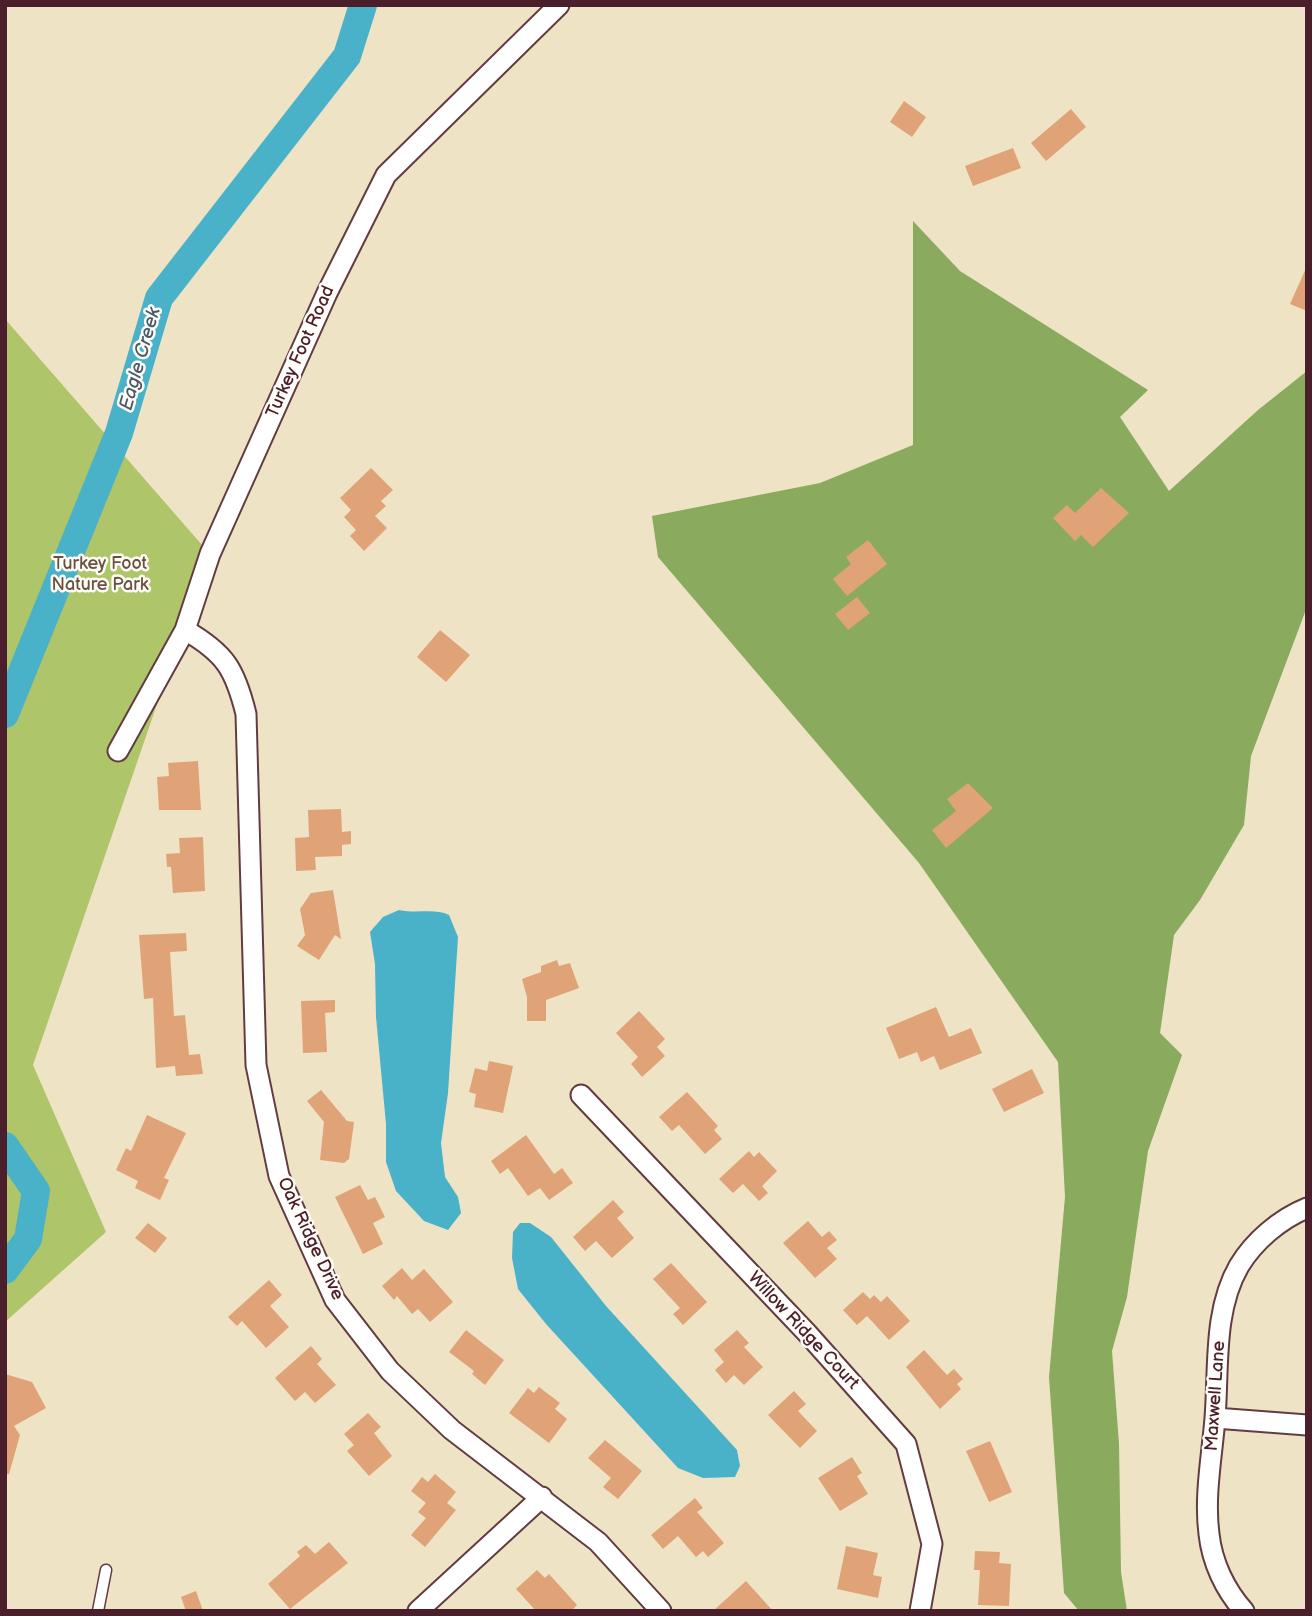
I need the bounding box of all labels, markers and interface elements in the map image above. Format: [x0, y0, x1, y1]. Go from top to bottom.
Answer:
street label: Turkey Foot Road [262, 283, 340, 421]
water label: Eagle Creek [115, 305, 167, 413]
park label: Turkey Foot Nature Park [52, 553, 148, 596]
street label: Oak Ridge Drive [272, 1174, 348, 1304]
street label: Willow Ridge Court [743, 1268, 863, 1394]
street label: Maxwell Lane [1201, 1340, 1231, 1452]

